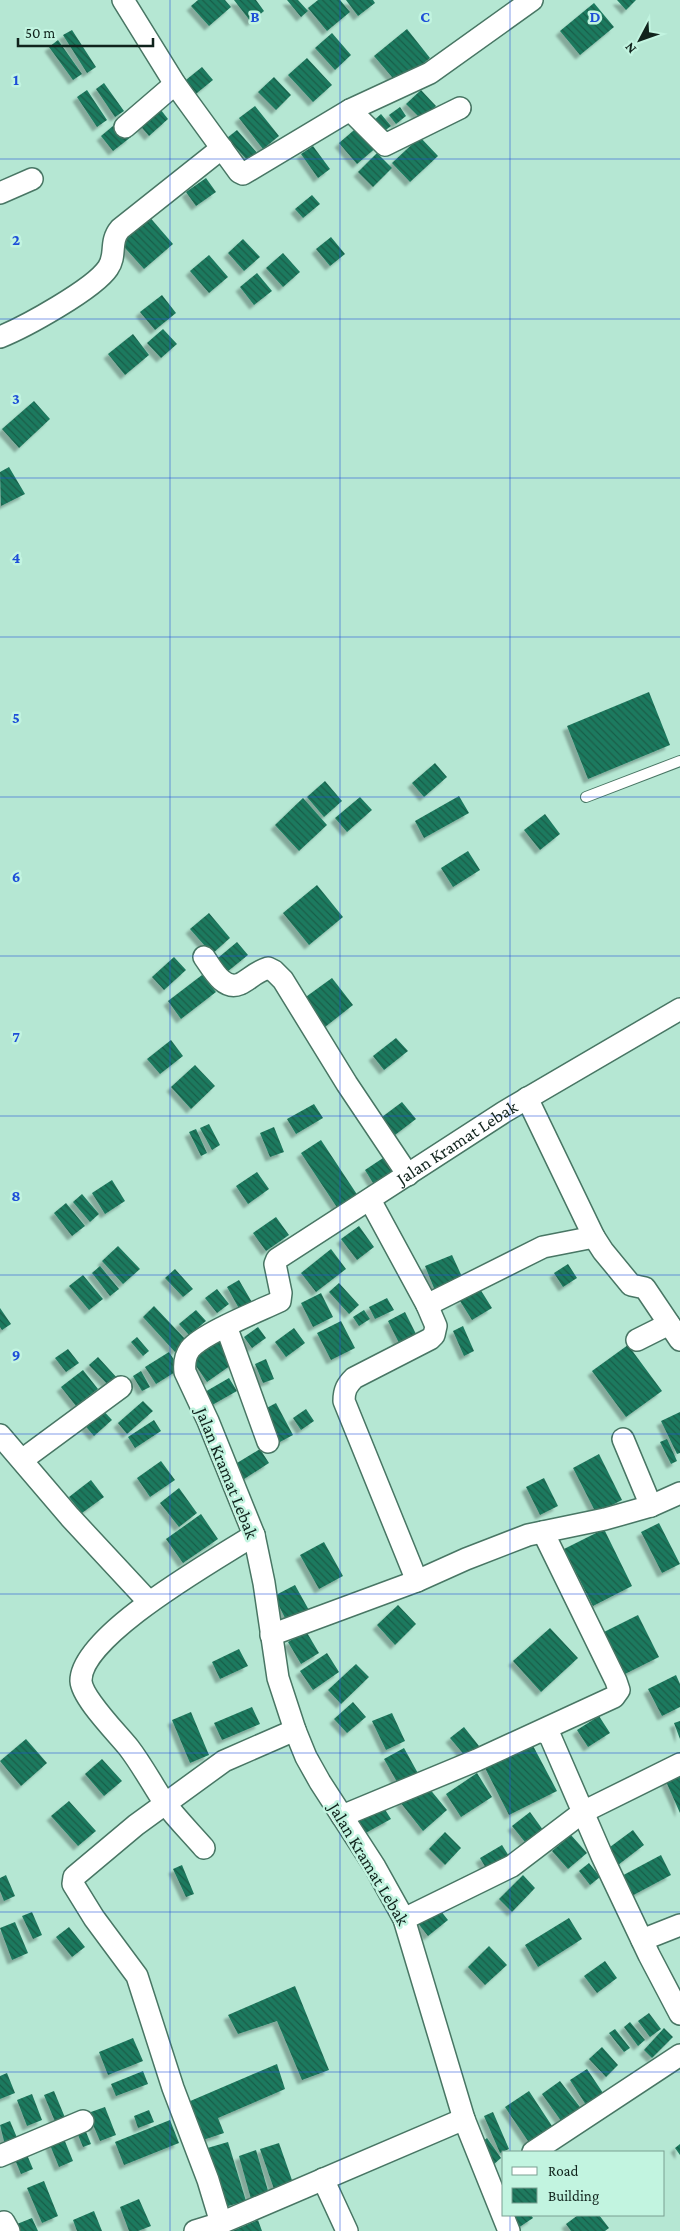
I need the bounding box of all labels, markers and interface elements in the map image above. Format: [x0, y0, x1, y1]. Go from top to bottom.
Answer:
text: B [250, 8, 260, 25]
text: C [420, 8, 430, 25]
text: D [589, 8, 601, 25]
scale bar [18, 15, 152, 47]
north arrow [615, 15, 665, 65]
text: 50 m [25, 25, 55, 41]
text: N [621, 39, 639, 57]
text: 1 [13, 71, 19, 88]
text: 2 [12, 231, 20, 248]
text: 3 [12, 390, 20, 407]
text: 4 [12, 549, 21, 566]
text: 5 [12, 709, 20, 726]
text: 6 [12, 868, 20, 885]
text: 7 [12, 1028, 20, 1045]
street label: Jalan Kramat Lebak [391, 1096, 521, 1190]
text: 8 [11, 1187, 21, 1204]
text: 9 [12, 1346, 20, 1363]
street label: Jalan Kramat Lebak [191, 1403, 263, 1542]
street label: Jalan Kramat Lebak [323, 1797, 414, 1929]
legend [502, 2151, 665, 2216]
text: Road [548, 2163, 579, 2179]
text: Building [548, 2188, 599, 2205]

